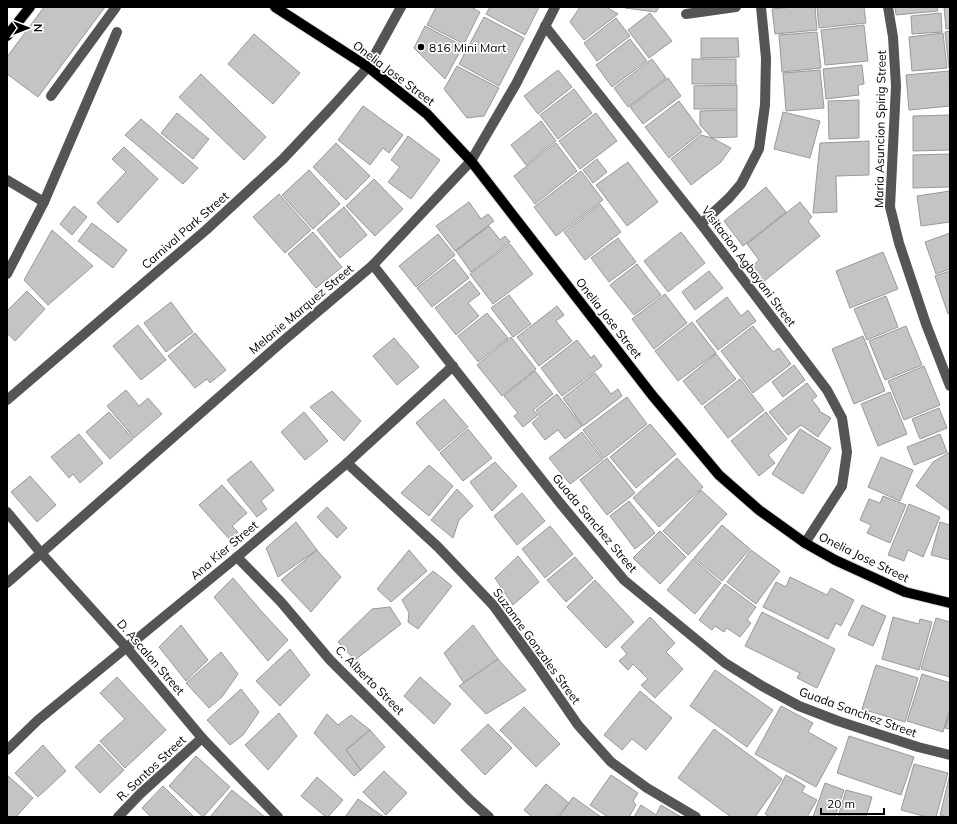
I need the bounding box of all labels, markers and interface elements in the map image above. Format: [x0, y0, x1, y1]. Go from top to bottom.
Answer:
north arrow [8, 8, 48, 48]
text: N [31, 24, 45, 32]
street label: Onelia Jose Street [350, 37, 438, 109]
place label: 816 Mini Mart [429, 40, 506, 55]
marker: 816 Mini Mart [416, 42, 426, 52]
street label: Maria Asuncion Spirig Street [871, 50, 889, 208]
street label: Carnival Park Street [138, 188, 232, 272]
street label: Visitacion Agbayani Street [699, 203, 799, 329]
street label: Melanie Marquez Street [246, 261, 356, 357]
street label: Onelia Jose Street [573, 275, 645, 361]
street label: Guada Sanchez Street [549, 471, 641, 575]
street label: Ana Kier Street [187, 517, 261, 583]
street label: Onelia Jose Street [816, 529, 912, 585]
street label: Suzanne Gonzales Street [490, 585, 584, 707]
street label: D. Ascalon Street [114, 616, 188, 698]
street label: C. Alberto Street [332, 642, 408, 718]
street label: Guada Sanchez Street [797, 684, 919, 740]
street label: R. Santos Street [113, 732, 189, 804]
scale bar [821, 790, 884, 816]
text: 20 m [827, 796, 855, 811]

